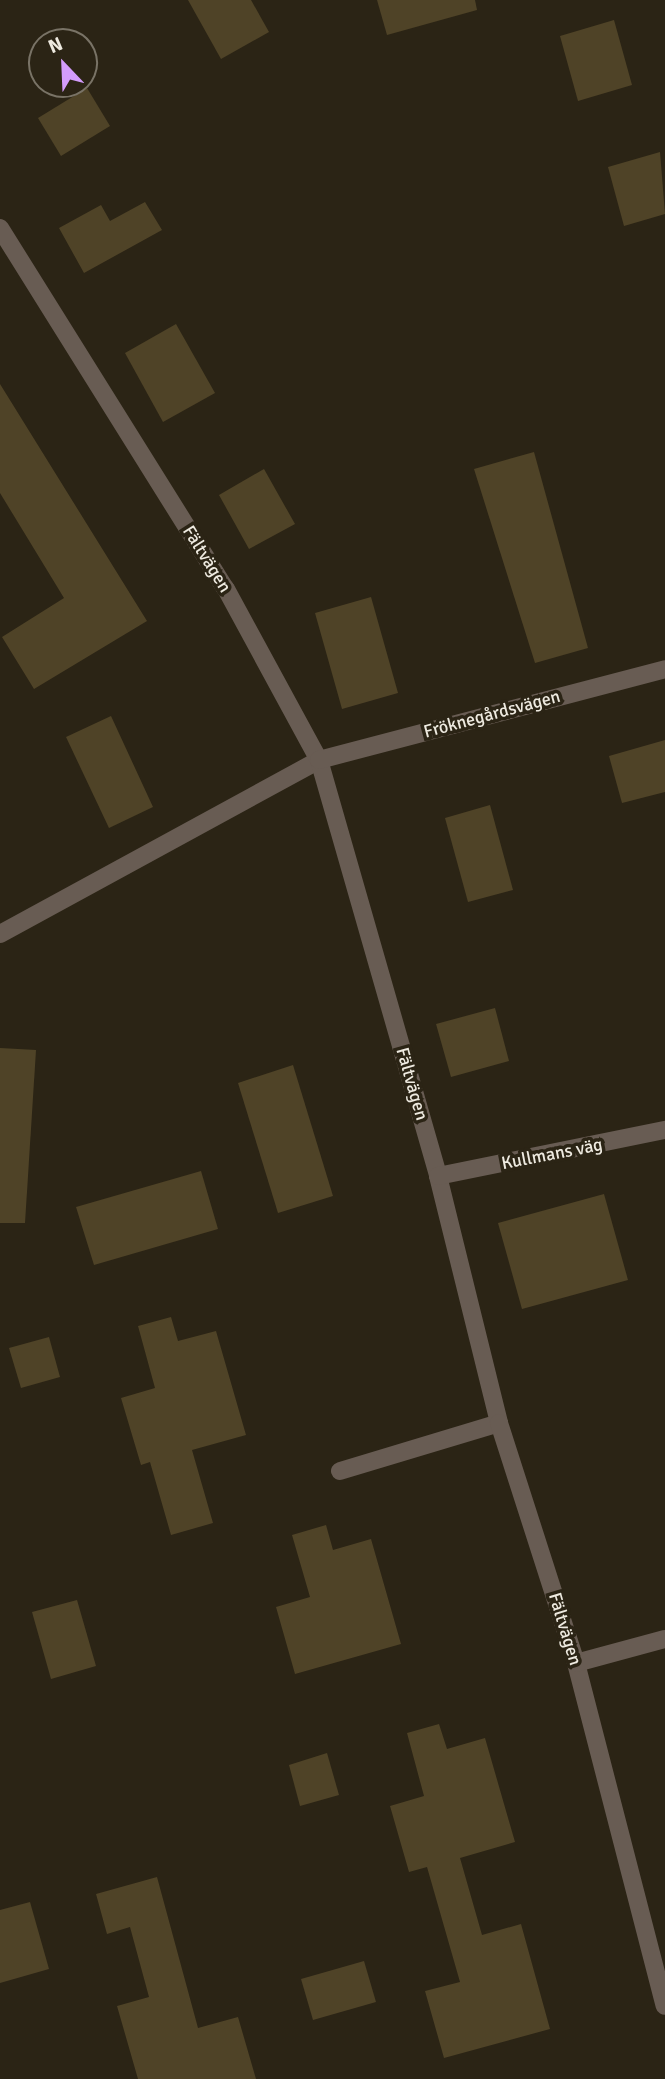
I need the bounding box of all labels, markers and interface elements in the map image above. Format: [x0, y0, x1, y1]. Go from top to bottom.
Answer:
north arrow [28, 28, 98, 98]
text: N [45, 32, 66, 59]
street label: Fältvägen [178, 522, 236, 596]
street label: Fröknegårdsvägen [421, 685, 563, 743]
street label: Fältvägen [391, 1045, 433, 1123]
street label: Kullmans väg [500, 1134, 604, 1174]
street label: Fältvägen [544, 1590, 586, 1668]

